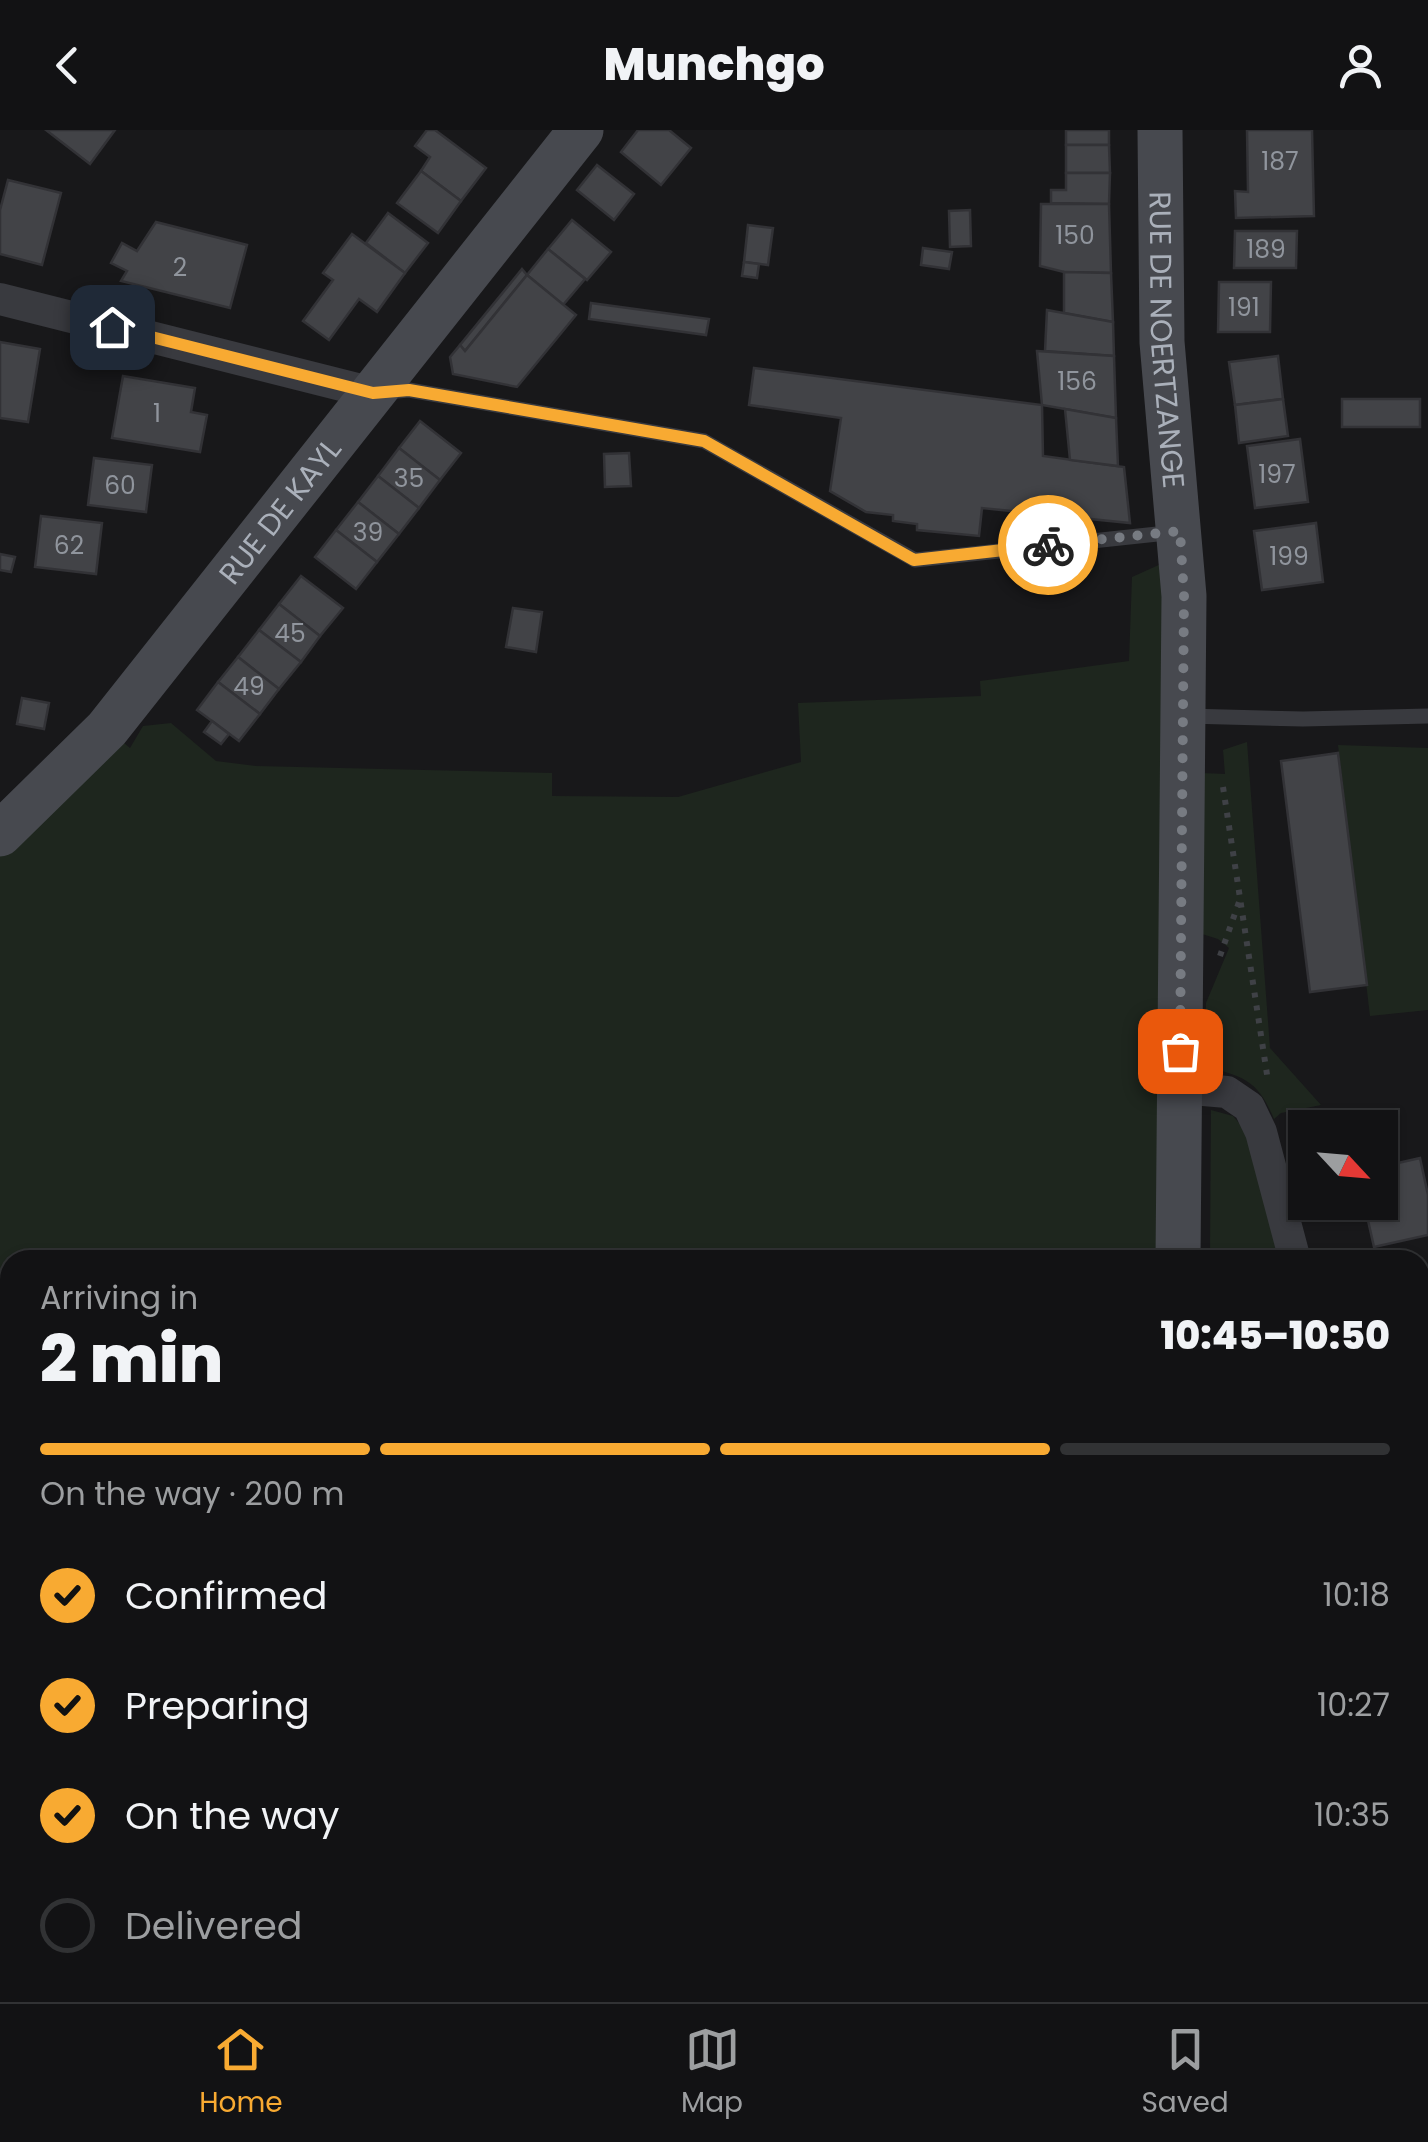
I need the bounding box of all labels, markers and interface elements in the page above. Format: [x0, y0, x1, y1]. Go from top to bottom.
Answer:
text: Munchgo [603, 33, 825, 96]
icon: back [40, 38, 95, 93]
icon: person [1333, 38, 1388, 93]
house number: 187 [1261, 144, 1299, 179]
street label: RUE DE NOERTZANGE [1139, 191, 1196, 490]
house number: 150 [1055, 218, 1095, 253]
house number: 189 [1246, 232, 1286, 267]
house number: 2 [173, 250, 187, 285]
pin [70, 285, 155, 370]
house number: 191 [1228, 290, 1260, 325]
icon: home [85, 300, 140, 355]
house number: 156 [1057, 364, 1097, 399]
house number: 1 [153, 396, 161, 431]
street label: RUE DE KAYL [208, 429, 351, 593]
house number: 197 [1258, 457, 1296, 492]
house number: 35 [394, 461, 424, 496]
house number: 60 [104, 468, 136, 503]
courier [998, 495, 1098, 595]
house number: 39 [353, 515, 383, 550]
icon: bike [1021, 518, 1076, 573]
house number: 62 [54, 528, 84, 563]
house number: 199 [1269, 539, 1309, 574]
house number: 45 [274, 616, 306, 651]
house number: 49 [233, 669, 265, 704]
pin [1138, 1009, 1223, 1094]
icon: bag [1153, 1024, 1208, 1079]
north arrow [1288, 1110, 1398, 1220]
map controls [1288, 1110, 1398, 1220]
text: Arriving in [40, 1275, 198, 1320]
text: 10:45–10:50 [1161, 1309, 1390, 1362]
text: 2 min [40, 1314, 223, 1405]
text: On the way · 200 m [40, 1471, 345, 1516]
icon: check [40, 1568, 95, 1623]
text: Confirmed [125, 1569, 327, 1622]
text: 10:18 [1322, 1572, 1390, 1617]
icon: check [40, 1678, 95, 1733]
text: Preparing [125, 1679, 310, 1732]
text: 10:27 [1317, 1682, 1390, 1727]
icon: check [40, 1788, 95, 1843]
text: On the way [125, 1789, 339, 1842]
text: 10:35 [1314, 1792, 1390, 1837]
text: Delivered [125, 1899, 302, 1952]
tab: Home [199, 2022, 283, 2124]
tab: Map [681, 2022, 743, 2124]
tab: Saved [1141, 2022, 1229, 2124]

